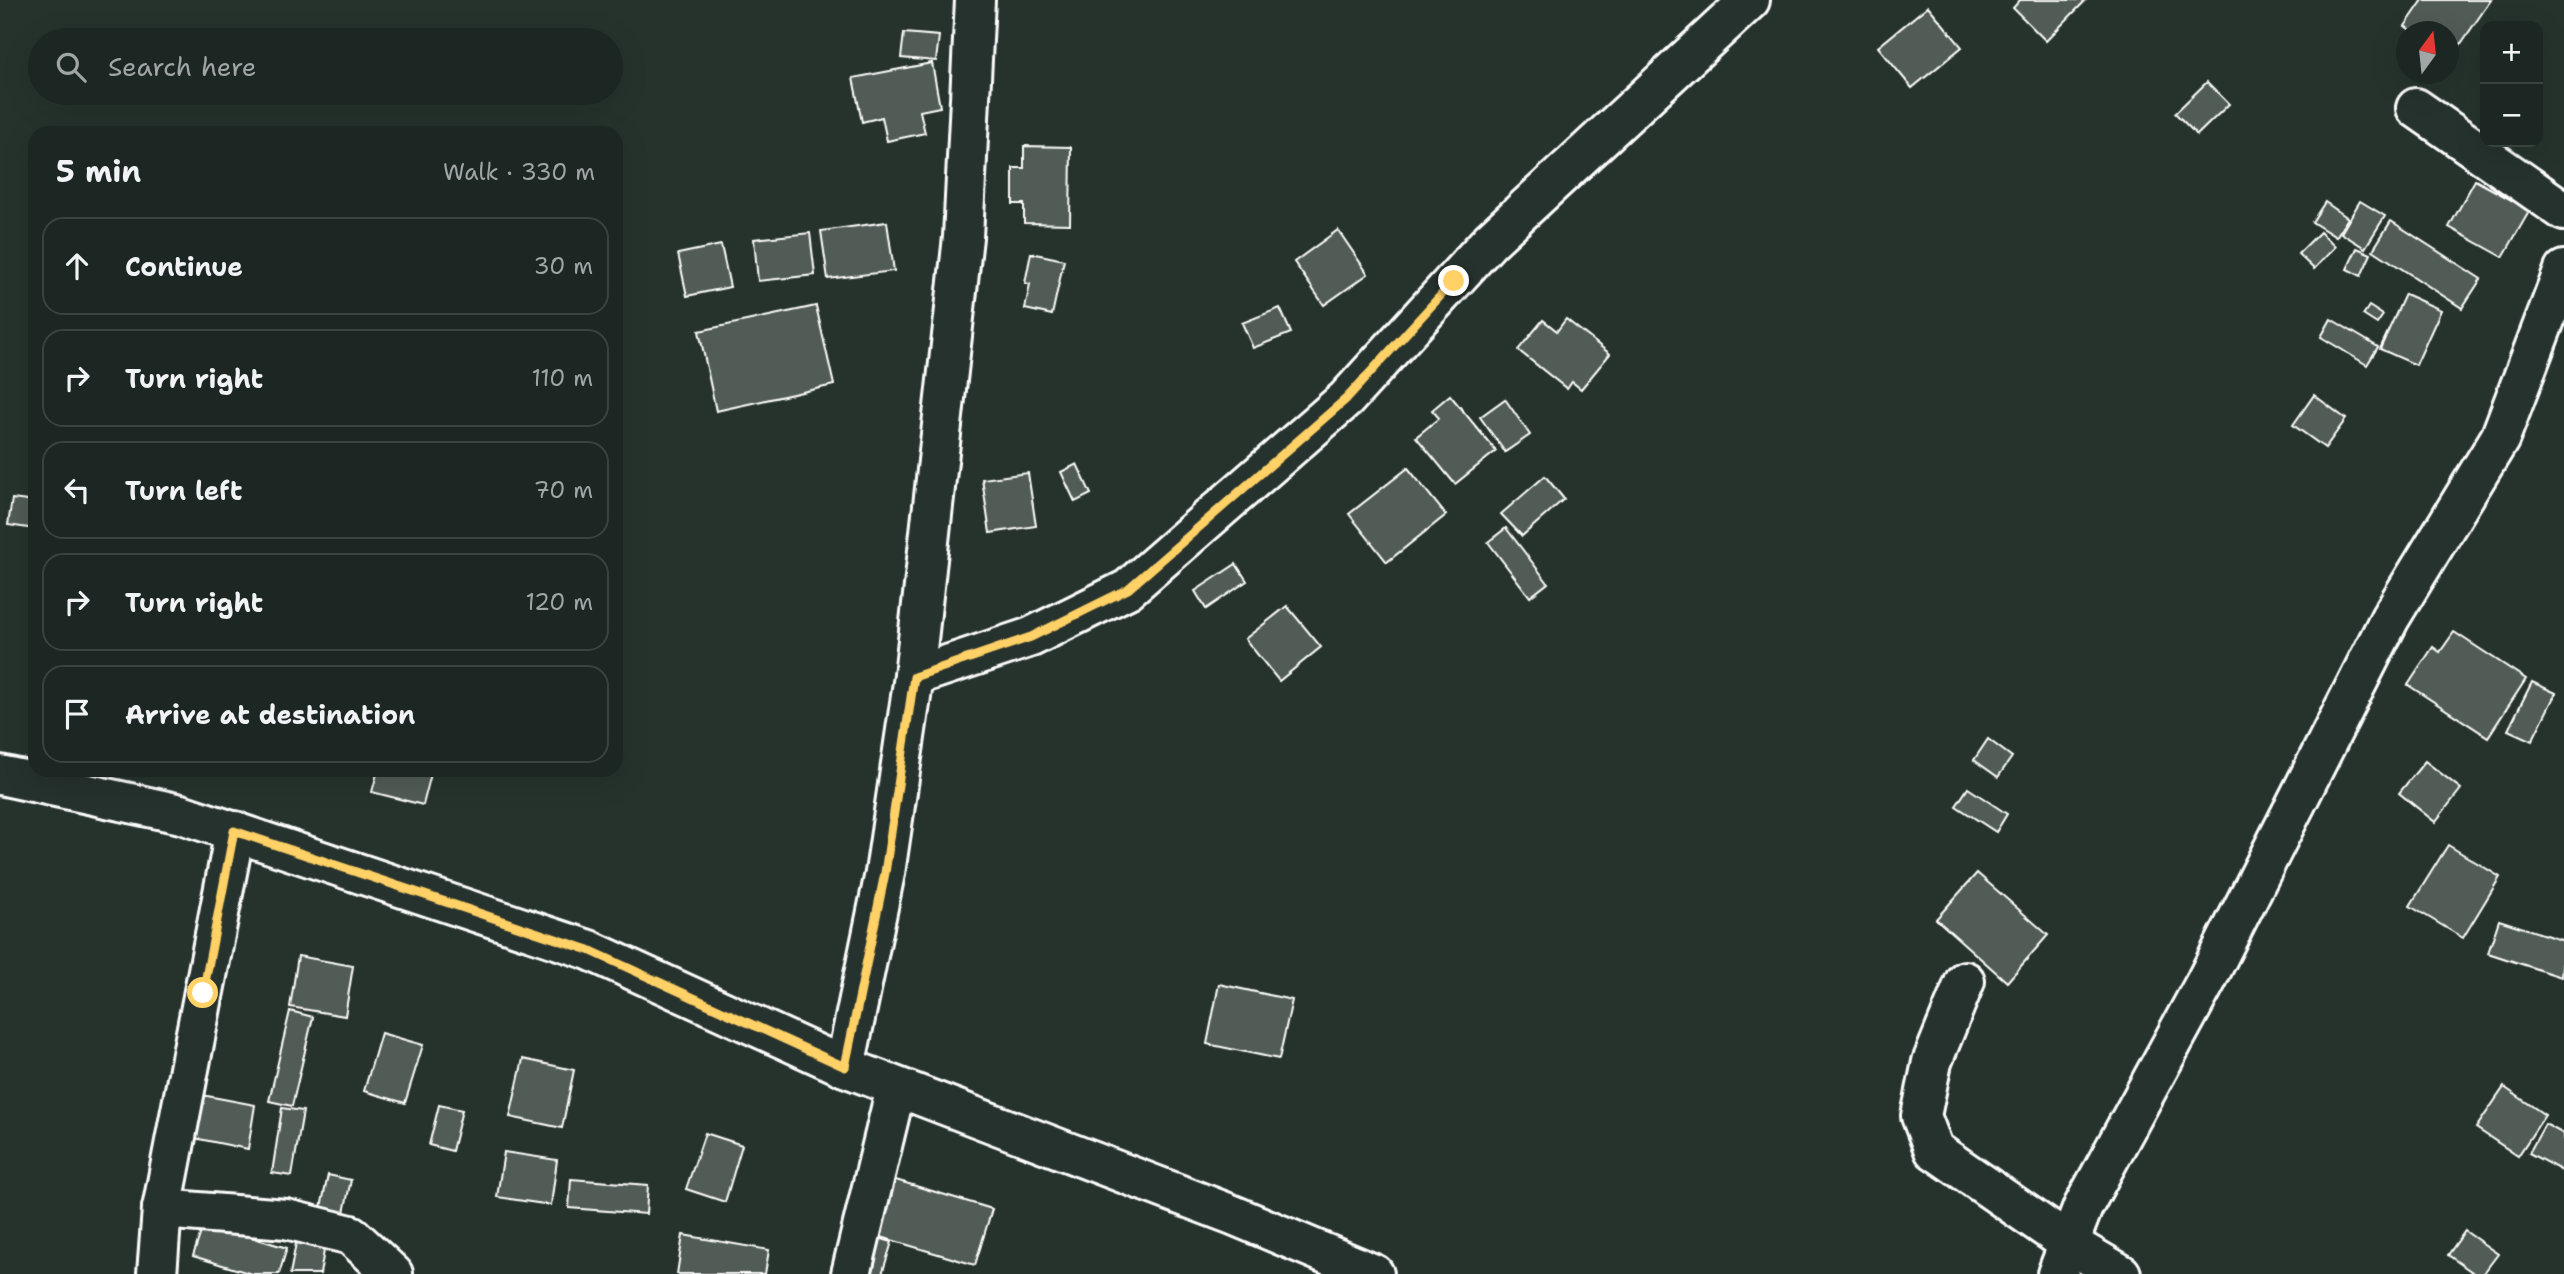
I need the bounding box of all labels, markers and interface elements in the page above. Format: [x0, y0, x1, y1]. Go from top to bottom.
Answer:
north arrow [2396, 21, 2459, 84]
map controls [2480, 21, 2543, 147]
button: + [2480, 21, 2543, 84]
search box [28, 28, 623, 105]
icon: search [52, 48, 90, 86]
text: Search here [108, 49, 257, 84]
button: − [2480, 84, 2543, 147]
text: 5 min [56, 151, 141, 192]
text: Walk · 330 m [443, 157, 595, 187]
icon: ahead [58, 247, 96, 285]
text: Continue [125, 249, 243, 284]
text: 30 m [534, 251, 593, 281]
route end [1438, 265, 1469, 296]
icon: right [58, 359, 96, 397]
text: Turn right [125, 361, 263, 396]
text: 110 m [531, 363, 593, 393]
icon: left [58, 471, 96, 509]
text: Turn left [125, 473, 242, 508]
text: 70 m [534, 475, 593, 505]
icon: right [58, 583, 96, 621]
text: Turn right [125, 585, 263, 620]
text: 120 m [525, 587, 593, 617]
icon: arrive [58, 695, 96, 733]
text: Arrive at destination [125, 697, 415, 732]
route start [187, 977, 218, 1008]

